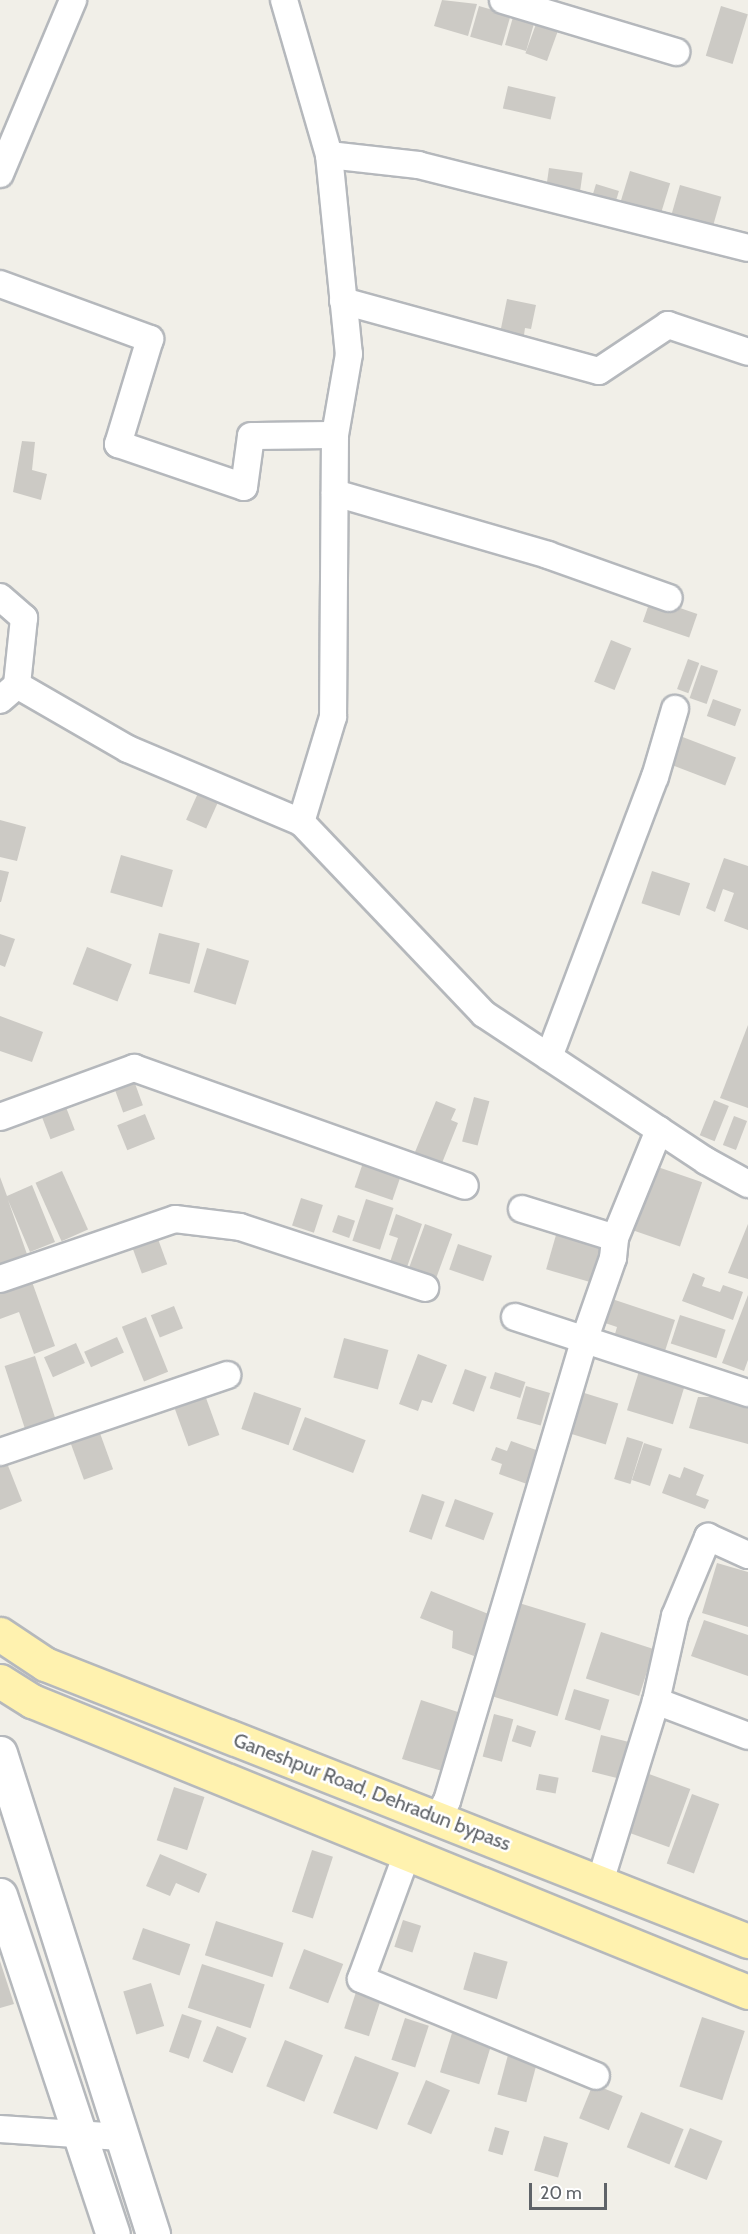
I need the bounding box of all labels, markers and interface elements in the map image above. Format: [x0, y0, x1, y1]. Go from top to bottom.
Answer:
street label: Ganeshpur Road, Dehradun bypass [230, 1728, 514, 1856]
scale bar [532, 2171, 610, 2209]
text: 20 m [540, 2182, 582, 2204]

